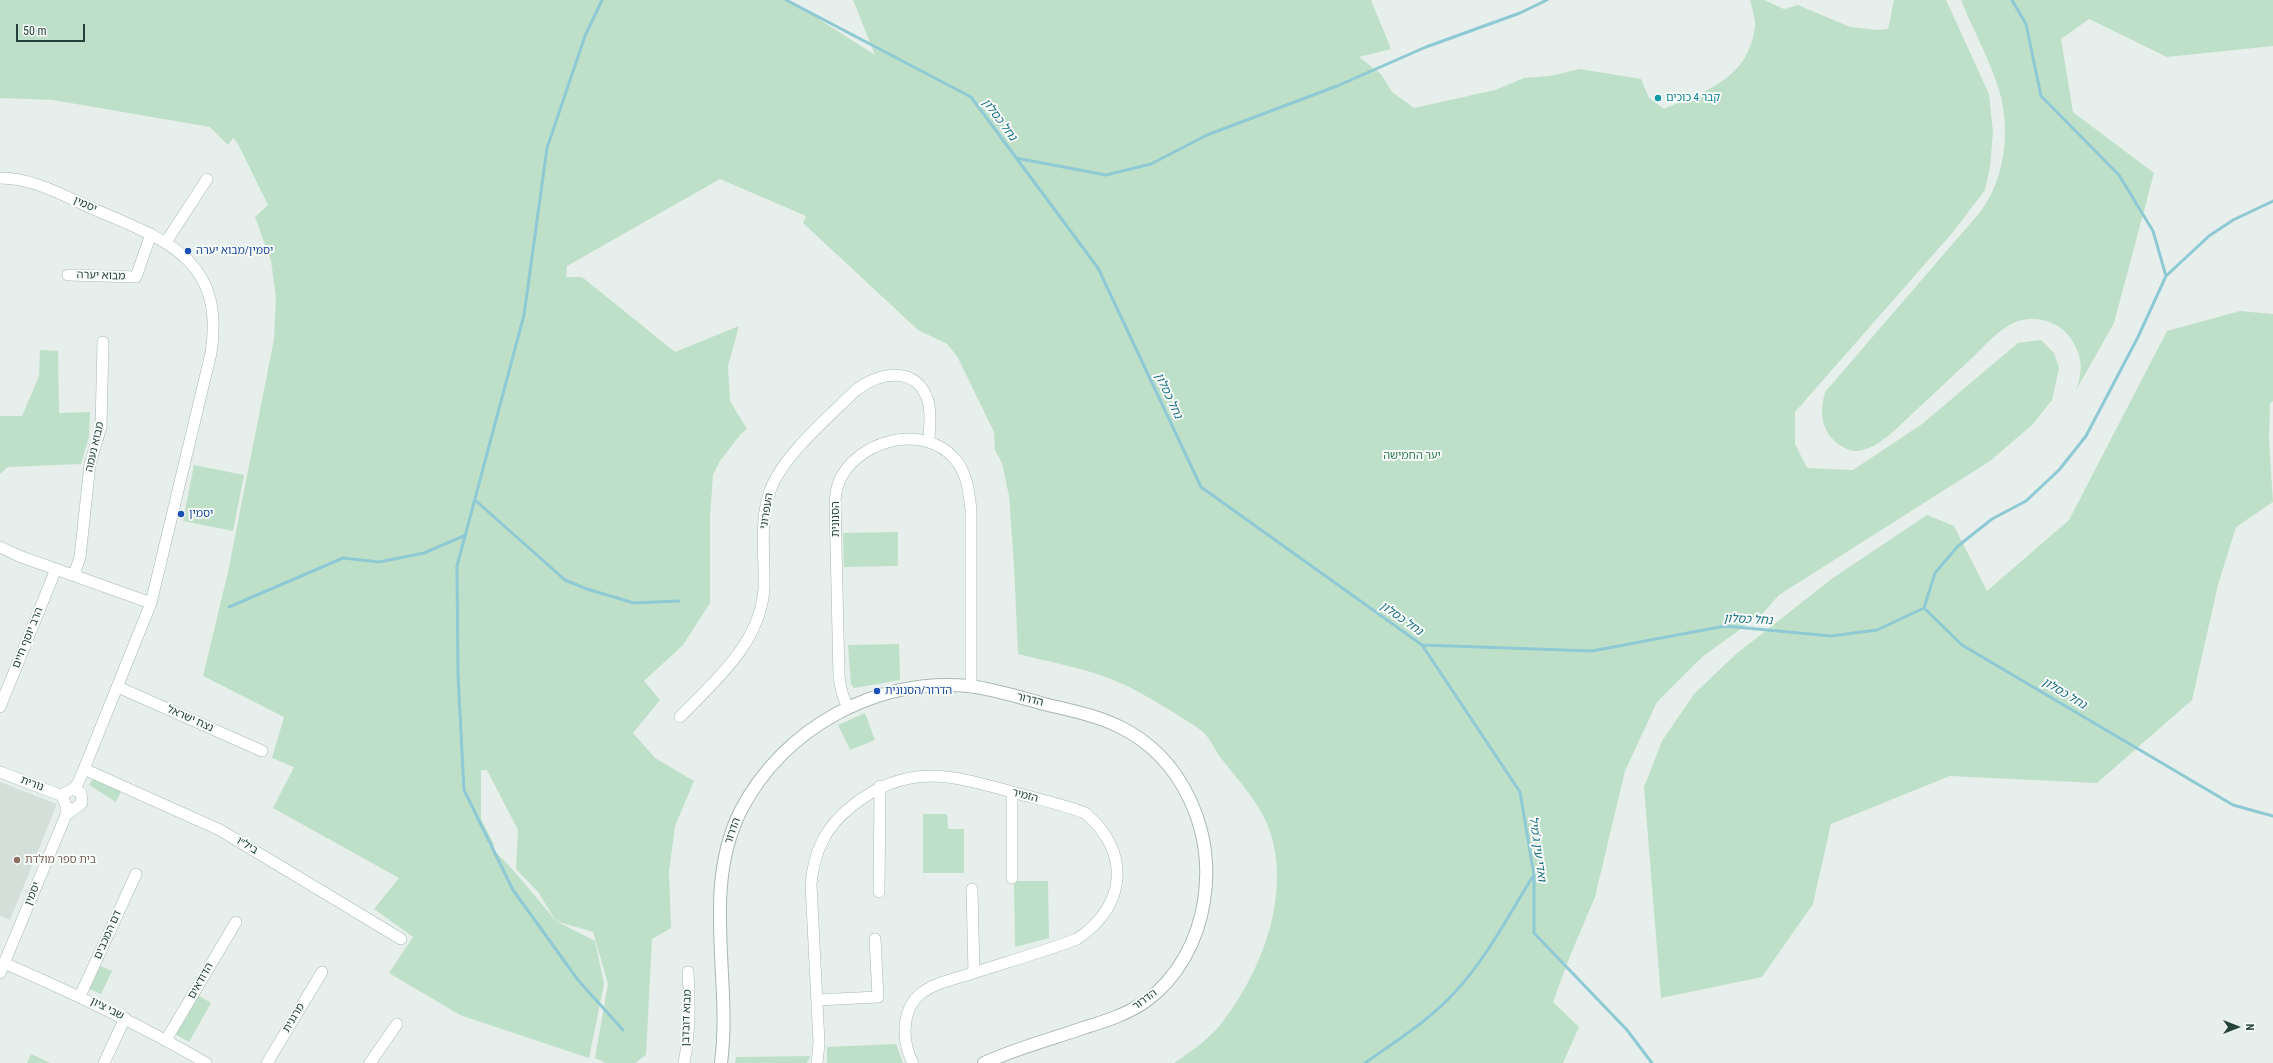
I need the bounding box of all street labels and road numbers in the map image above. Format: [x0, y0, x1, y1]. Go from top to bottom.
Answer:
street label: יסמין [71, 194, 99, 216]
street label: מבוא יערה [76, 269, 126, 283]
street label: מבוא נעמה [83, 421, 107, 473]
street label: העפרוני [758, 492, 776, 530]
street label: הסנונית [829, 501, 843, 537]
street label: הרב יוסף חיים [10, 606, 46, 670]
street label: הדרור [1015, 690, 1045, 710]
street label: נצח ישראל [165, 703, 215, 735]
street label: נורית [19, 774, 45, 794]
street label: הזמיר [1010, 786, 1040, 806]
street label: הדרור [722, 816, 744, 846]
street label: ביל״ו [234, 835, 260, 857]
street label: יסמין [22, 880, 44, 908]
street label: דם המכבים [91, 909, 125, 961]
street label: הדודאים [185, 961, 217, 1001]
street label: הדרור [1130, 987, 1160, 1013]
street label: מבוא דובדבן [679, 989, 695, 1047]
street label: שבי ציון [88, 995, 126, 1023]
street label: מרגנית [280, 1001, 308, 1035]

